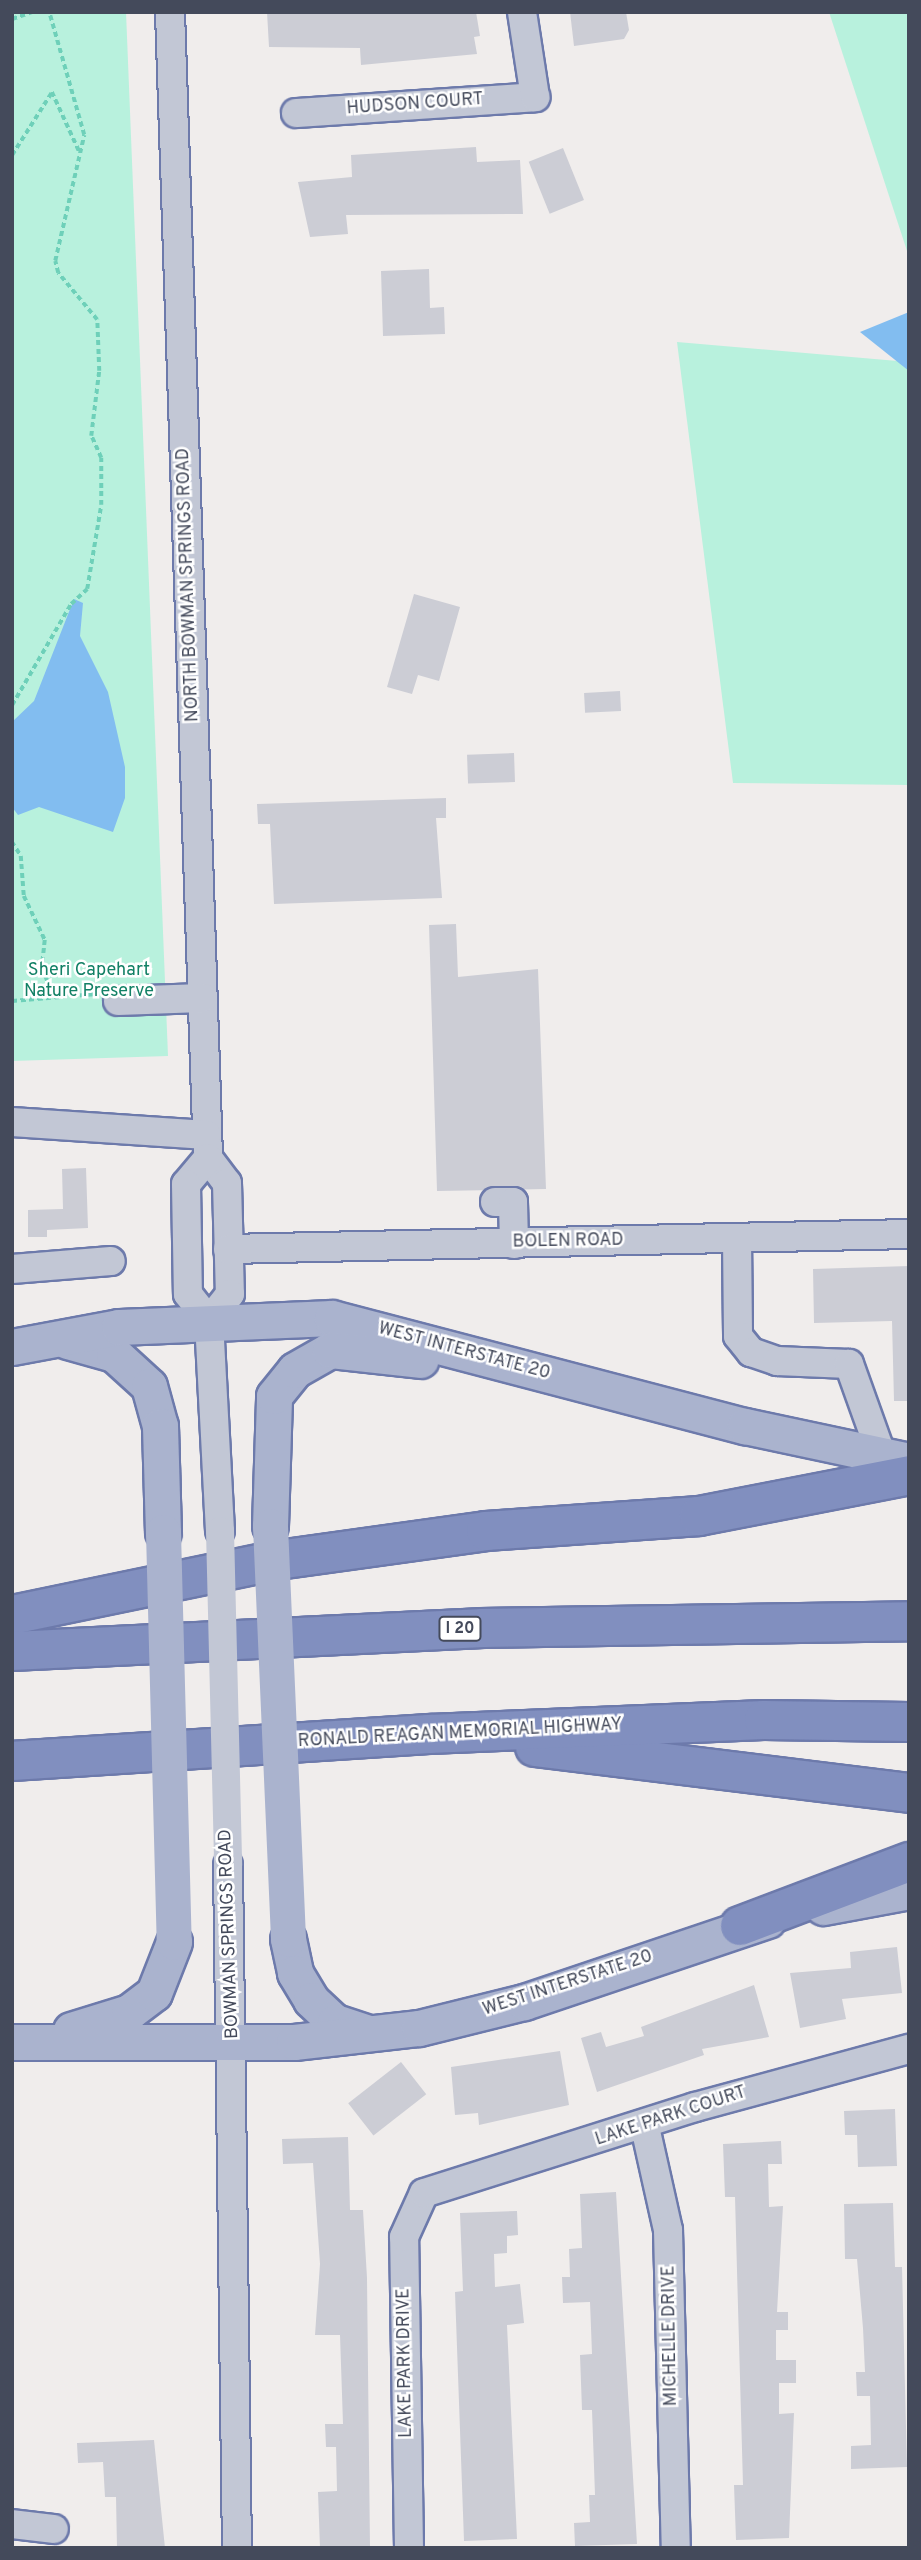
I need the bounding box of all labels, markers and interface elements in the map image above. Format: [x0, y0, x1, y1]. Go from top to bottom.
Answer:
street label: HUDSON COURT [346, 89, 484, 121]
street label: NORTH BOWMAN SPRINGS ROAD [173, 448, 205, 722]
park label: Sheri Capehart Nature Preserve [24, 961, 154, 1004]
street label: BOLEN ROAD [512, 1230, 624, 1254]
street label: WEST INTERSTATE 20 [375, 1319, 553, 1385]
road number: I 20 [437, 1616, 483, 1642]
street label: RONALD REAGAN MEMORIAL HIGHWAY [297, 1715, 623, 1753]
street label: BOWMAN SPRINGS ROAD [216, 1829, 244, 2039]
street label: WEST INTERSTATE 20 [480, 1946, 656, 2022]
street label: LAKE PARK COURT [593, 2082, 749, 2152]
street label: MICHELLE DRIVE [659, 2265, 683, 2407]
street label: LAKE PARK DRIVE [394, 2288, 418, 2438]

